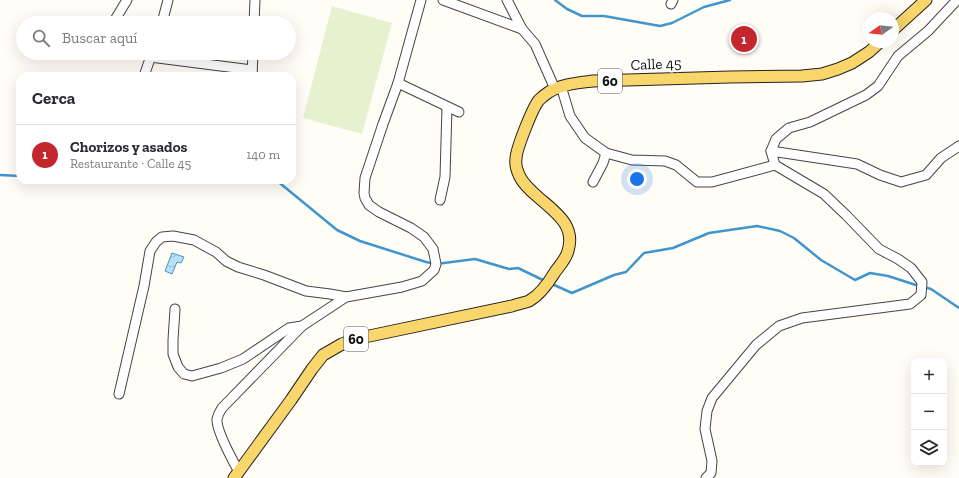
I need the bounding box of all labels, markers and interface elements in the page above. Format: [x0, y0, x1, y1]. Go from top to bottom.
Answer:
north arrow [863, 12, 899, 48]
search box [16, 16, 296, 60]
pin: 1 [731, 24, 757, 54]
icon: search [30, 27, 52, 49]
text: Buscar aquí [62, 29, 138, 47]
street label: Calle 45 [630, 54, 682, 74]
road number: 60 [598, 69, 622, 93]
text: Cerca [32, 88, 75, 108]
text: Chorizos y asados [70, 138, 187, 156]
text: 1 [42, 147, 48, 162]
text: 140 m [246, 147, 280, 162]
text: Restaurante · Calle 45 [70, 156, 191, 171]
your location [627, 169, 647, 189]
road number: 60 [344, 327, 368, 351]
map controls [911, 358, 947, 466]
button: + [911, 358, 947, 394]
button: − [911, 394, 947, 430]
button: layers [911, 430, 947, 466]

